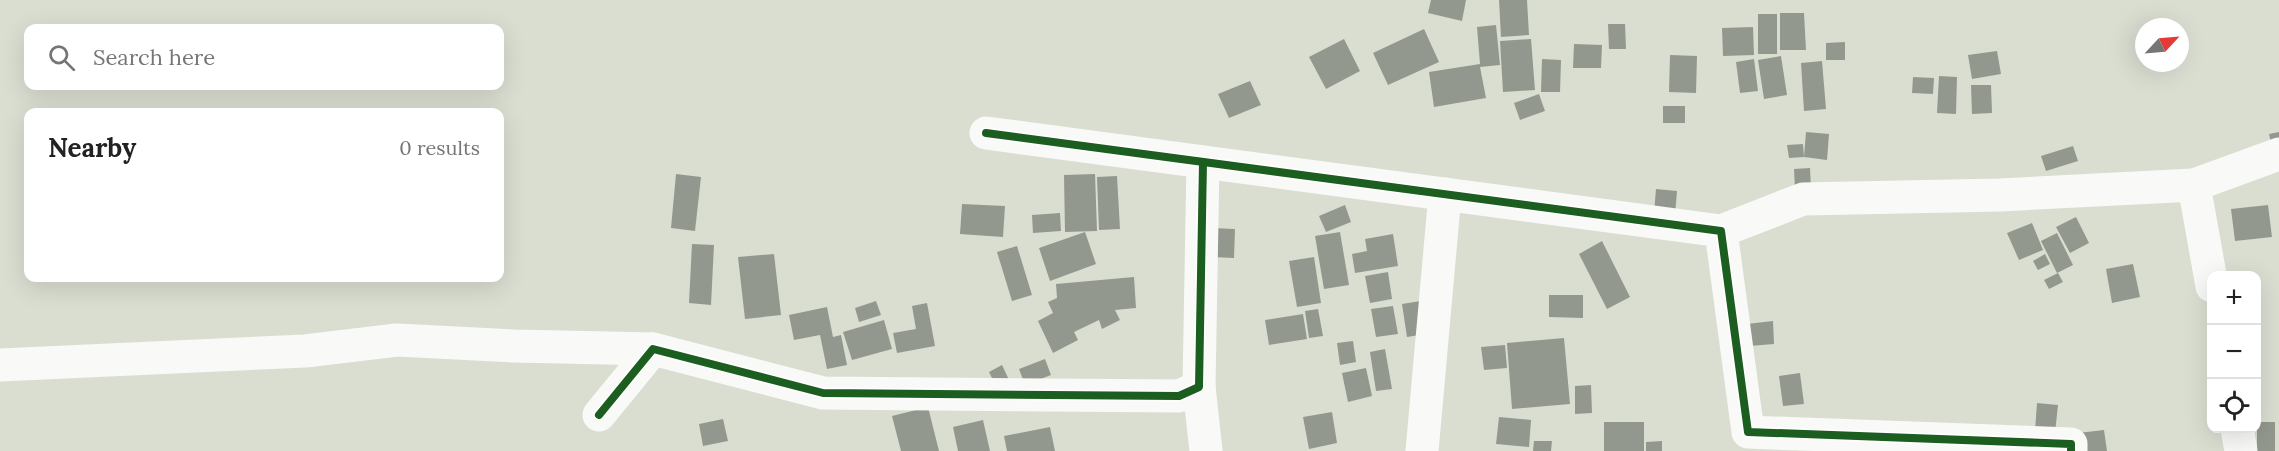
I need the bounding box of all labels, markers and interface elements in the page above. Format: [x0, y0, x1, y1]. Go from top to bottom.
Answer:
north arrow [2135, 18, 2189, 72]
search box [24, 24, 504, 90]
icon: search [45, 41, 78, 74]
text: Search here [93, 43, 215, 71]
text: Nearby [48, 131, 136, 164]
text: 0 results [399, 135, 480, 160]
map controls [2207, 271, 2261, 433]
button: + [2207, 271, 2261, 325]
button: − [2207, 325, 2261, 379]
button: locate [2207, 379, 2261, 433]

